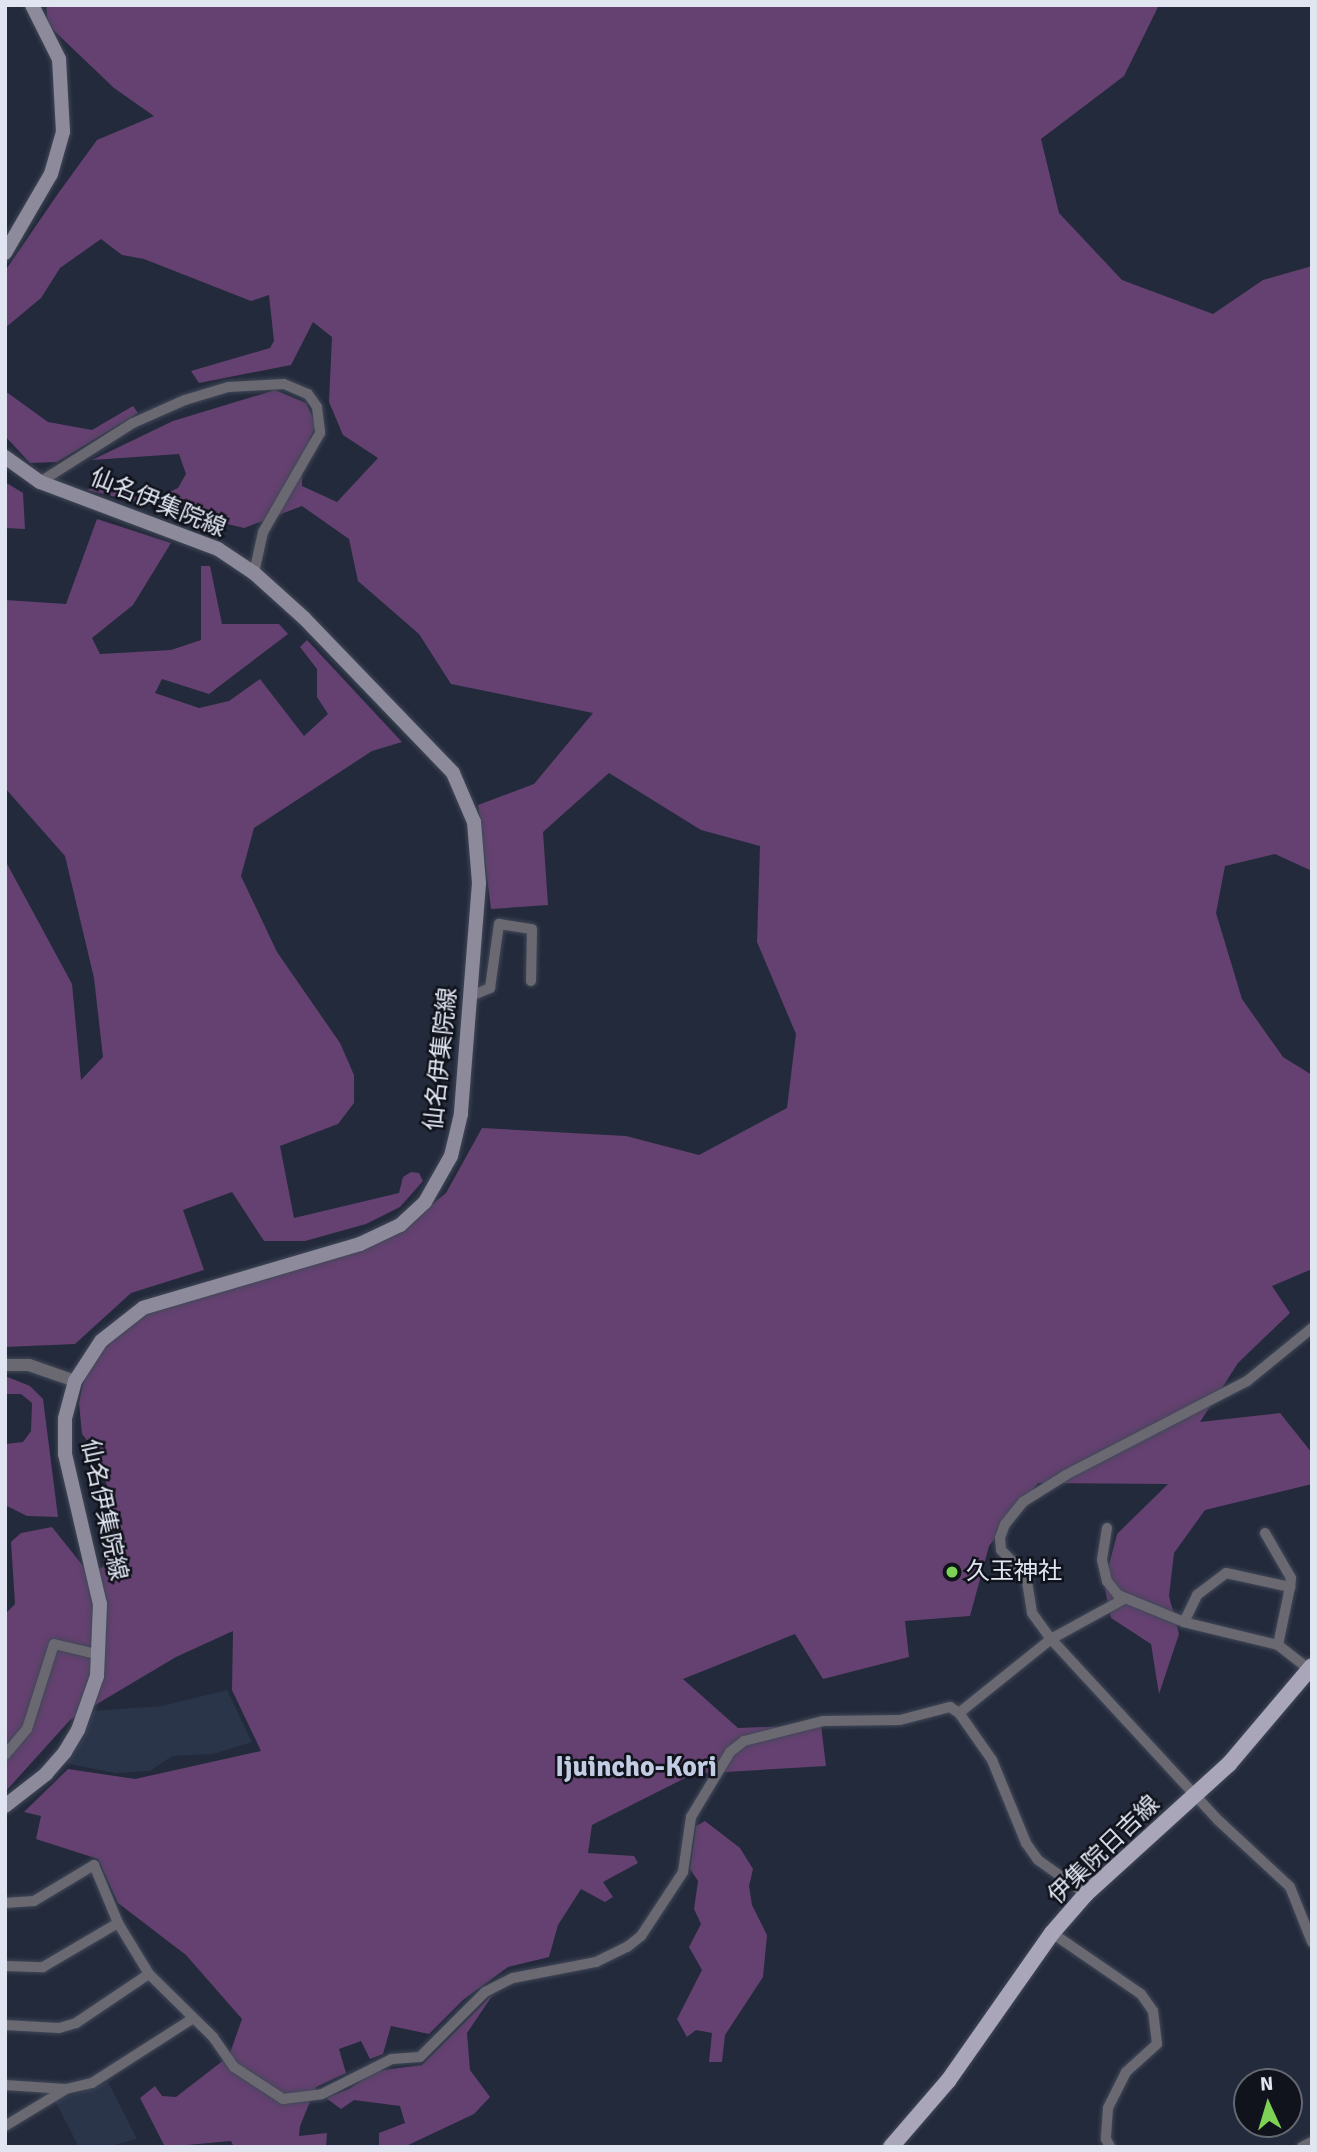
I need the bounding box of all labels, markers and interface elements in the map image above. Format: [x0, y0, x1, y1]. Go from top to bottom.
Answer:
street label: 仙名伊集院線 [86, 463, 230, 543]
street label: 仙名伊集院線 [419, 986, 463, 1132]
street label: 仙名伊集院線 [75, 1437, 133, 1583]
place label: 久玉神社 [966, 1558, 1062, 1586]
marker: 久玉神社 [944, 1564, 960, 1580]
district label: Ijuincho-Kori [555, 1750, 717, 1784]
street label: 伊集院日吉線 [1042, 1790, 1166, 1910]
north arrow [1233, 2068, 1303, 2138]
text: N [1259, 2072, 1274, 2096]

